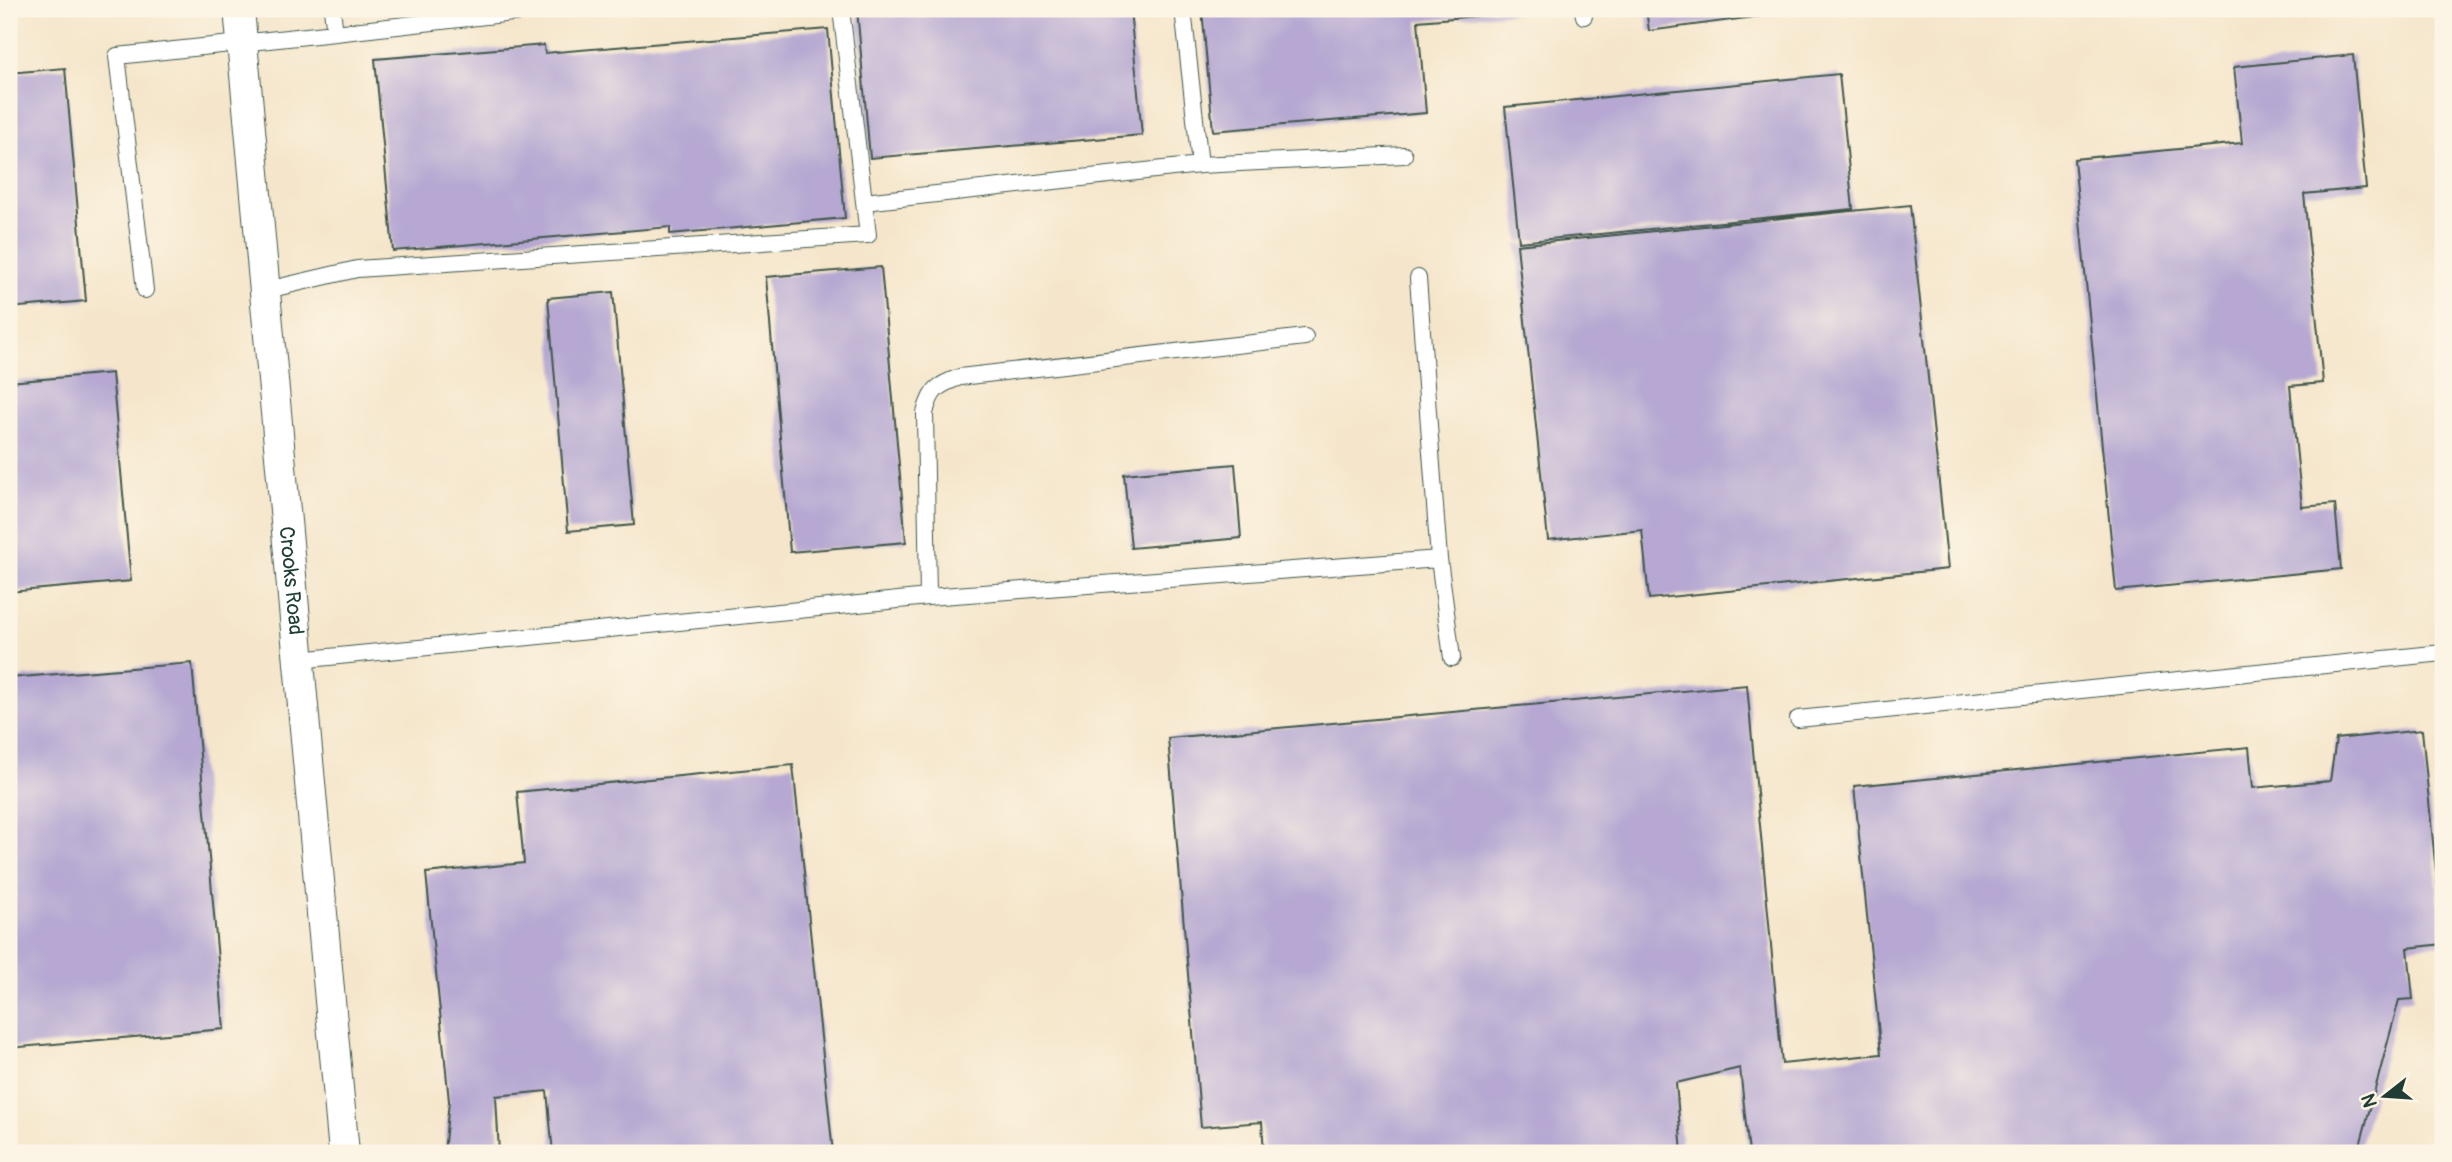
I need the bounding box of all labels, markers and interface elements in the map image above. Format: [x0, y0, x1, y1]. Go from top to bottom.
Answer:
street label: Crooks Road [273, 525, 309, 636]
north arrow [2350, 1060, 2420, 1130]
text: N [2356, 1091, 2383, 1110]

